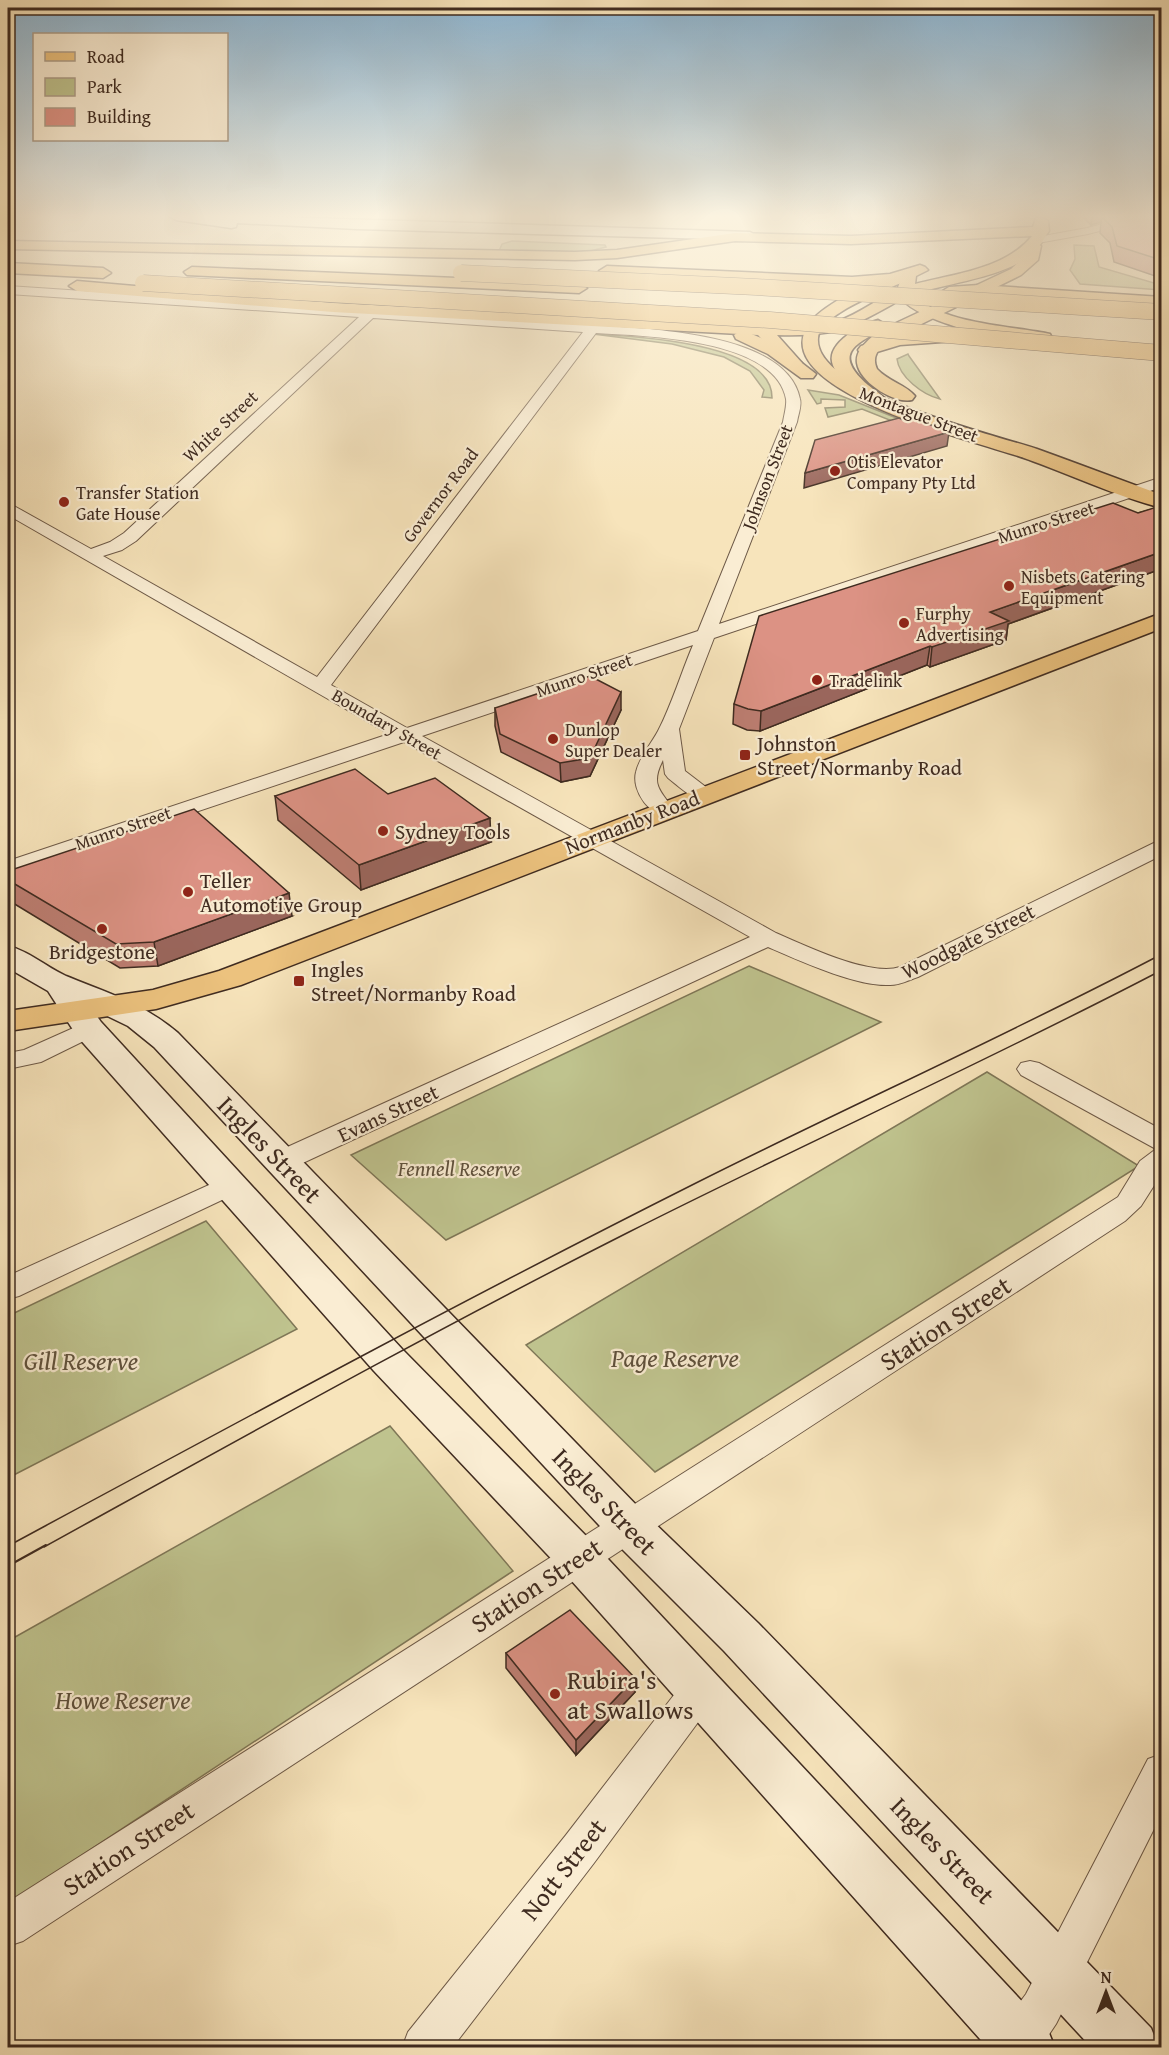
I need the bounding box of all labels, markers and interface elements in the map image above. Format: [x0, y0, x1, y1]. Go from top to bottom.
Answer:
legend [33, 33, 228, 141]
text: Road [87, 43, 125, 70]
text: Park [87, 73, 123, 100]
text: Building [87, 103, 151, 130]
street label: Montague Street [856, 379, 983, 449]
street label: White Street [176, 383, 264, 468]
street label: Johnson Street [734, 420, 800, 536]
street label: Governor Road [395, 442, 485, 548]
place label: Otis Elevator Company Pty Ltd [847, 448, 976, 496]
marker: Otis Elevator Company Pty Ltd [828, 464, 842, 478]
place label: Transfer Station Gate House [76, 479, 199, 527]
street label: Munro Street [994, 493, 1099, 550]
marker: Transfer Station Gate House [57, 495, 71, 509]
place label: Nisbets Catering Equipment [1021, 563, 1145, 611]
marker: Nisbets Catering Equipment [1002, 579, 1016, 593]
place label: Furphy Advertising [916, 600, 1004, 648]
marker: Furphy Advertising [897, 616, 911, 630]
street label: Munro Street [532, 646, 636, 704]
place label: Tradelink [829, 667, 903, 694]
marker: Tradelink [810, 673, 824, 687]
street label: Boundary Street [327, 682, 448, 767]
place label: Dunlop Super Dealer [565, 716, 662, 764]
place label: Johnston Street/Normanby Road [754, 728, 963, 783]
marker: Dunlop Super Dealer [546, 732, 560, 746]
marker: Johnston Street/Normanby Road [738, 748, 752, 762]
street label: Normanby Road [560, 782, 705, 862]
street label: Munro Street [71, 799, 175, 857]
place label: Sydney Tools [395, 816, 510, 847]
marker: Sydney Tools [376, 824, 390, 838]
place label: Teller Automotive Group [200, 865, 362, 920]
marker: Teller Automotive Group [181, 885, 195, 899]
street label: Woodgate Street [896, 895, 1041, 987]
marker: Bridgestone [95, 922, 109, 936]
place label: Bridgestone [49, 936, 155, 967]
place label: Ingles Street/Normanby Road [311, 954, 517, 1009]
marker: Ingles Street/Normanby Road [292, 974, 306, 988]
street label: Evans Street [332, 1076, 444, 1150]
street label: Ingles Street [208, 1086, 332, 1212]
park label: Fennell Reserve [397, 1153, 520, 1184]
street label: Station Street [871, 1266, 1019, 1380]
park label: Page Reserve [610, 1338, 739, 1377]
park label: Gill Reserve [24, 1341, 138, 1380]
street label: Ingles Street [543, 1438, 667, 1564]
street label: Station Street [462, 1528, 610, 1642]
place label: Rubira's at Swallows [567, 1660, 694, 1729]
park label: Howe Reserve [54, 1680, 191, 1719]
marker: Rubira's at Swallows [548, 1687, 562, 1701]
street label: Ingles Street [881, 1787, 1005, 1913]
street label: Station Street [54, 1791, 202, 1905]
street label: Nott Street [511, 1810, 615, 1928]
north arrow [1076, 1962, 1136, 2022]
text: N [1101, 1965, 1112, 1989]

